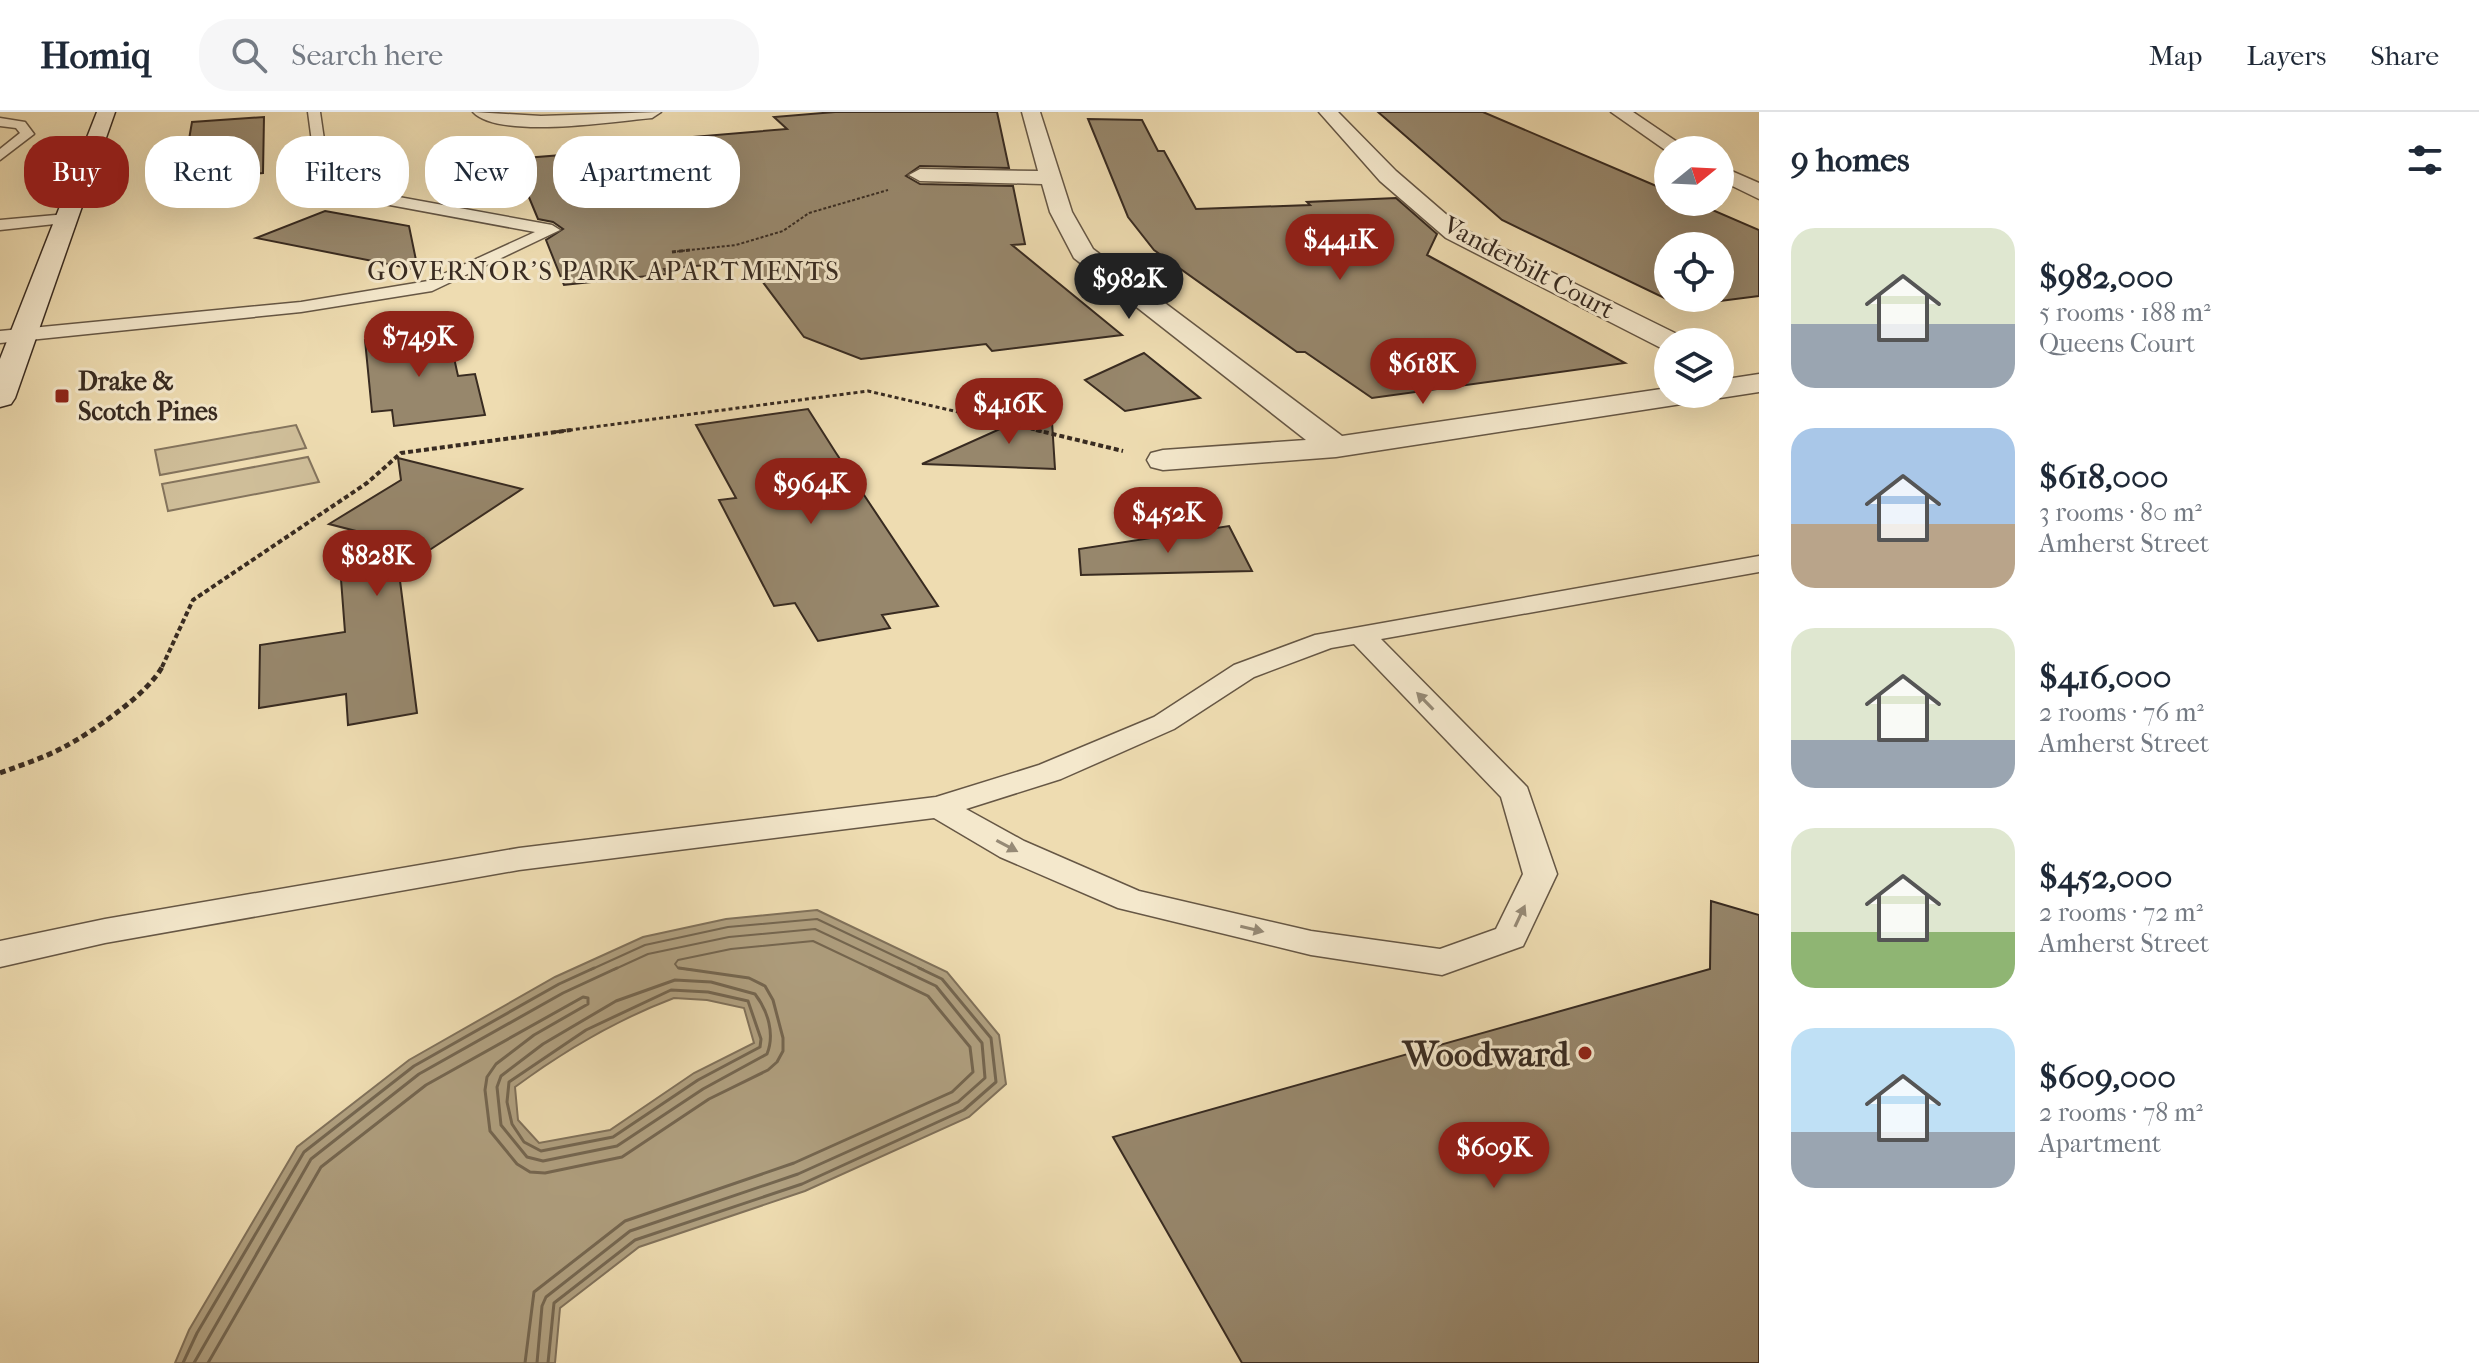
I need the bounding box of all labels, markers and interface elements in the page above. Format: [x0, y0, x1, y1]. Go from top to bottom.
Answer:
search box [199, 19, 759, 91]
text: Homiq [40, 33, 151, 78]
icon: search [227, 33, 271, 77]
text: Search here [291, 38, 443, 73]
text: Map [2149, 39, 2202, 72]
text: Layers [2246, 39, 2326, 72]
text: Share [2370, 39, 2439, 72]
chip: Buy [24, 136, 129, 208]
chip: Rent [145, 136, 260, 208]
chip: Filters [276, 136, 409, 208]
chip: New [425, 136, 537, 208]
chip: Apartment [553, 136, 740, 208]
north arrow [1654, 136, 1734, 216]
map controls [1654, 136, 1734, 408]
icon: filters [2403, 138, 2447, 182]
text: 9 homes [1791, 140, 1910, 180]
street label: Vanderbilt Court [1437, 209, 1620, 326]
pin: $441K [1284, 214, 1396, 282]
text: $441K [1303, 224, 1377, 255]
button: locate [1654, 232, 1734, 312]
pin: $982K [1073, 253, 1185, 321]
district label: GOVERNOR'S PARK APARTMENTS [367, 256, 841, 287]
text: $982,000 [2039, 257, 2173, 297]
icon: home [1855, 260, 1951, 356]
text: $982K [1092, 263, 1166, 294]
text: 5 rooms · 188 m² [2039, 297, 2211, 328]
pin: $749K [363, 311, 475, 379]
text: $749K [382, 321, 456, 352]
button: layers [1654, 328, 1734, 408]
text: Queens Court [2039, 328, 2195, 359]
pin: $618K [1367, 338, 1479, 406]
text: $618K [1388, 348, 1458, 379]
place label: Drake & Scotch Pines [78, 366, 218, 427]
pin: $416K [953, 378, 1065, 446]
marker: Drake & Scotch Pines [53, 387, 71, 405]
text: $416K [973, 388, 1045, 419]
text: $618,000 [2039, 457, 2168, 497]
pin: $964K [755, 458, 867, 526]
icon: home [1855, 460, 1951, 556]
text: $964K [773, 468, 849, 499]
pin: $452K [1112, 487, 1224, 555]
text: $452K [1132, 497, 1204, 528]
text: 3 rooms · 80 m² [2039, 497, 2202, 528]
text: Amherst Street [2039, 528, 2209, 559]
pin: $828K [321, 530, 433, 598]
text: $828K [341, 540, 413, 571]
text: $416,000 [2039, 657, 2172, 697]
icon: home [1855, 660, 1951, 756]
one-way arrow [1417, 692, 1435, 711]
text: 2 rooms · 76 m² [2039, 697, 2204, 728]
text: Amherst Street [2039, 728, 2209, 759]
one-way arrow [996, 838, 1018, 852]
text: $452,000 [2039, 857, 2172, 897]
icon: home [1855, 860, 1951, 956]
text: 2 rooms · 72 m² [2039, 897, 2203, 928]
one-way arrow [1513, 905, 1527, 928]
one-way arrow [1240, 923, 1265, 936]
text: Amherst Street [2039, 928, 2209, 959]
place label: Woodward [1401, 1033, 1570, 1075]
marker: Woodward [1576, 1044, 1594, 1062]
text: $609,000 [2039, 1057, 2176, 1097]
icon: home [1855, 1060, 1951, 1156]
text: 2 rooms · 78 m² [2039, 1097, 2203, 1128]
pin: $609K [1438, 1122, 1550, 1190]
text: Apartment [2039, 1128, 2161, 1159]
text: $609K [1456, 1132, 1532, 1163]

